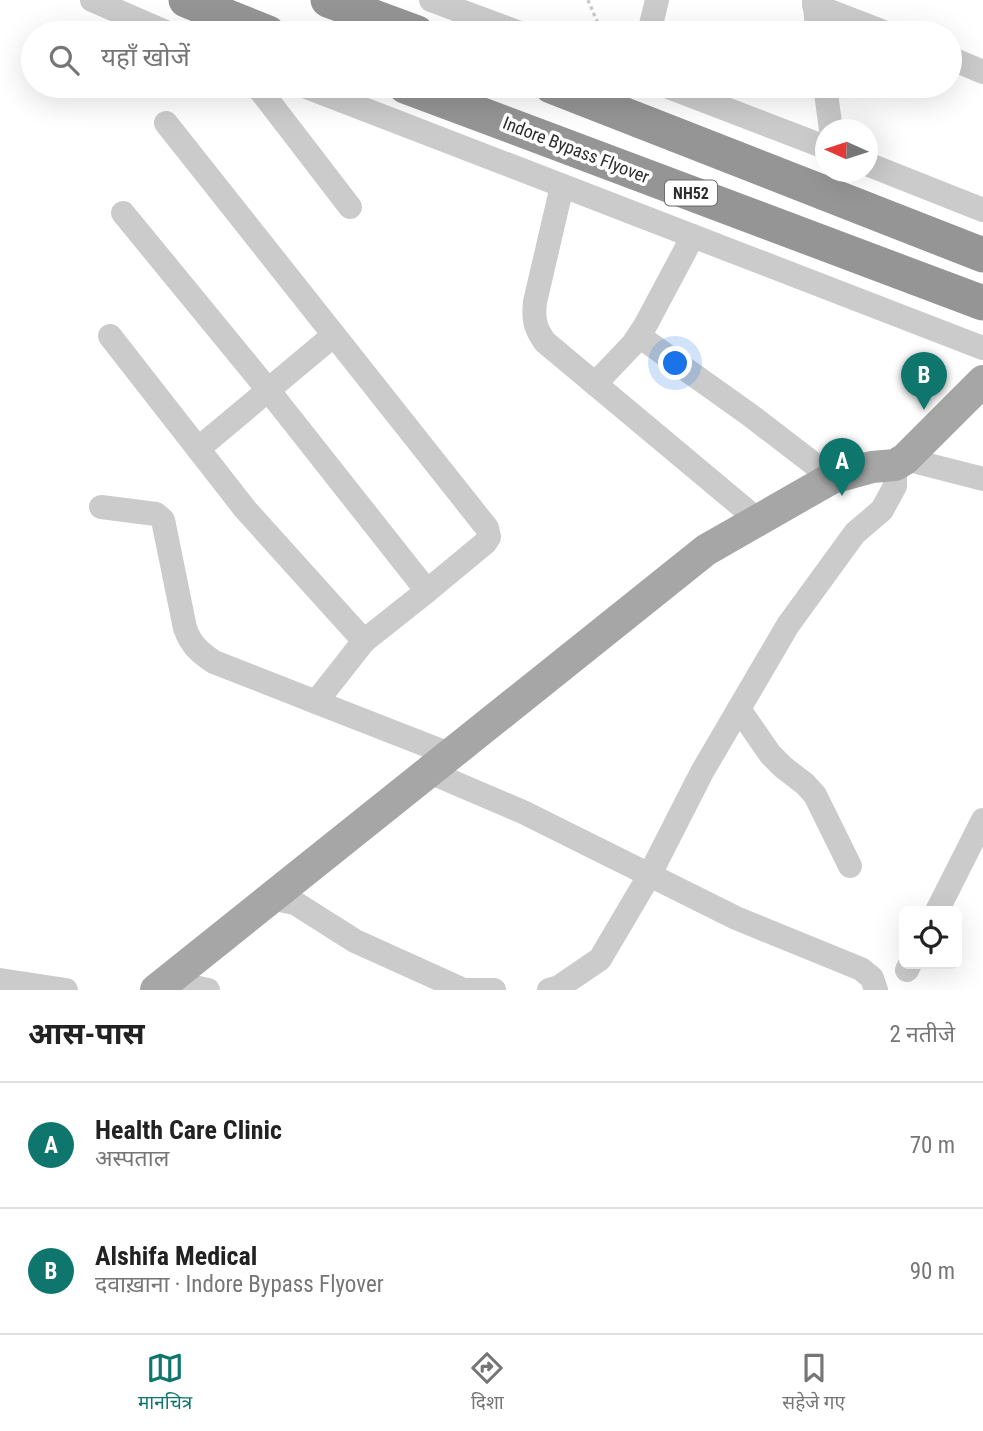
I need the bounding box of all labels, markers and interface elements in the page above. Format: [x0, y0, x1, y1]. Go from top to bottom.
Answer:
search box [21, 21, 962, 98]
icon: search [45, 41, 83, 79]
text: यहाँ खोजें [101, 42, 190, 72]
street label: Indore Bypass Flyover [500, 112, 653, 187]
north arrow [815, 119, 878, 182]
road number: NH52 [665, 181, 717, 206]
your location [658, 346, 692, 380]
pin: B [901, 352, 947, 410]
pin: A [819, 438, 865, 496]
map controls [899, 906, 962, 969]
button: locate [899, 906, 962, 969]
text: आस-पास [28, 1016, 145, 1051]
text: 2 नतीजे [889, 1021, 955, 1048]
text: Health Care Clinic [95, 1115, 282, 1145]
text: A [44, 1132, 58, 1159]
text: 70 m [910, 1132, 955, 1159]
text: अस्पताल [95, 1145, 169, 1172]
text: Alshifa Medical [95, 1241, 257, 1271]
text: B [45, 1258, 57, 1285]
text: 90 m [910, 1258, 955, 1285]
text: दवाख़ाना · Indore Bypass Flyover [95, 1271, 384, 1298]
tab: मानचित्र [138, 1349, 192, 1417]
tab: दिशा [468, 1349, 506, 1417]
tab: सहेजे गए [782, 1349, 845, 1417]

